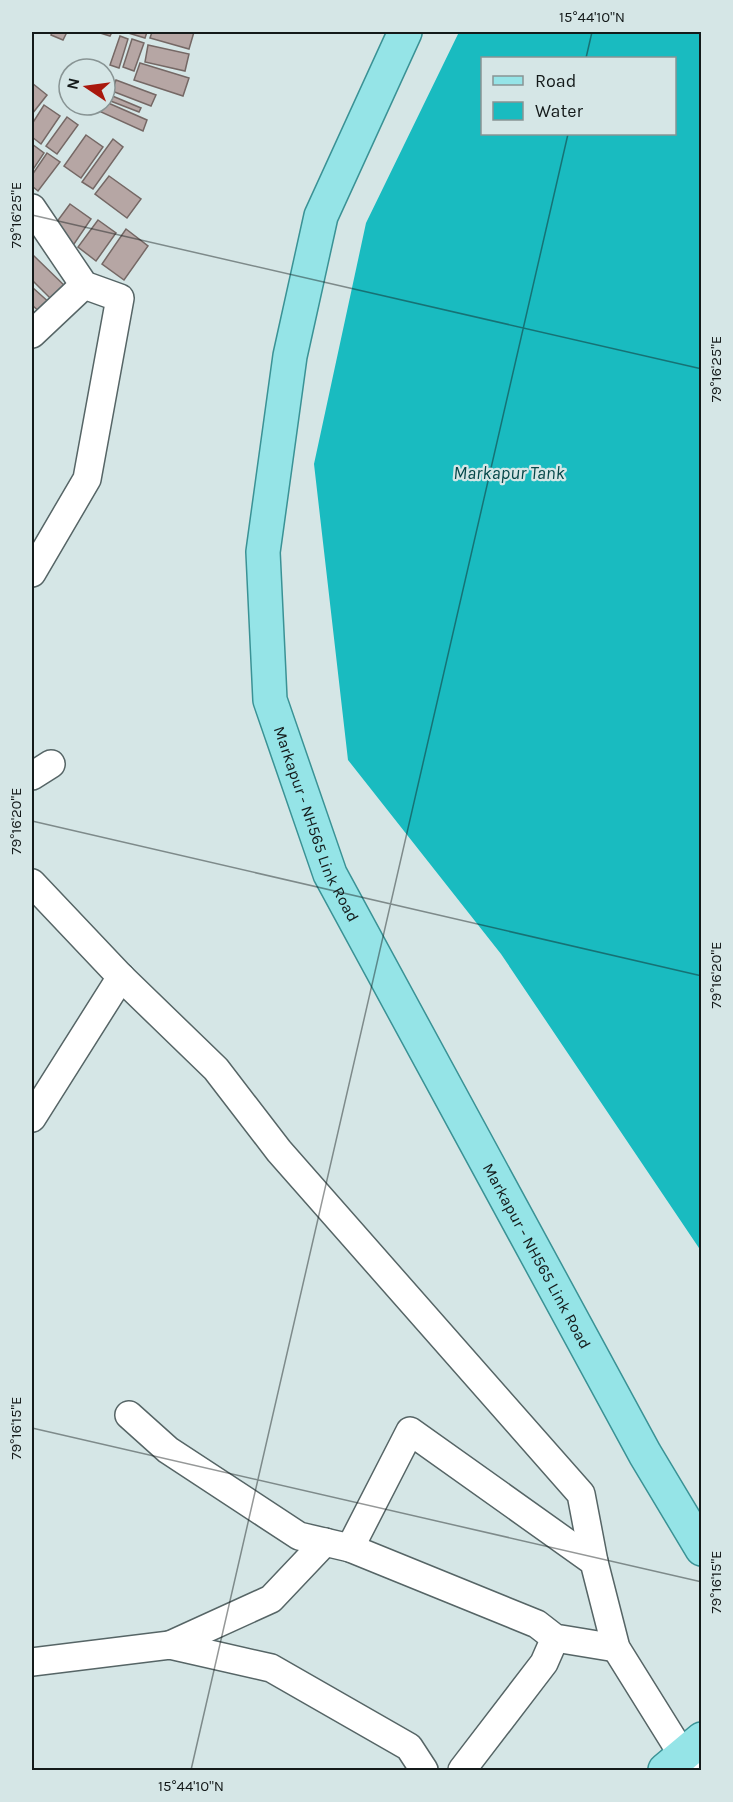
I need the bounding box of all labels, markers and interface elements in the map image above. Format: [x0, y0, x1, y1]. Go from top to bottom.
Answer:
text: 15°44'10"N [559, 8, 625, 26]
north arrow [57, 57, 117, 117]
legend [481, 57, 676, 135]
text: Road [535, 70, 576, 92]
text: N [62, 76, 83, 91]
text: Water [535, 100, 583, 122]
text: 79°16'25"E [7, 182, 25, 248]
text: 79°16'25"E [707, 336, 725, 402]
water label: Markapur Tank [453, 462, 566, 484]
street label: Markapur - NH565 Link Road [270, 723, 363, 925]
text: 79°16'20"E [7, 787, 25, 855]
text: 79°16'20"E [707, 941, 725, 1009]
street label: Markapur - NH565 Link Road [479, 1160, 595, 1352]
text: 79°16'15"E [7, 1397, 25, 1459]
text: 79°16'15"E [707, 1551, 725, 1613]
text: 15°44'10"N [158, 1777, 224, 1795]

